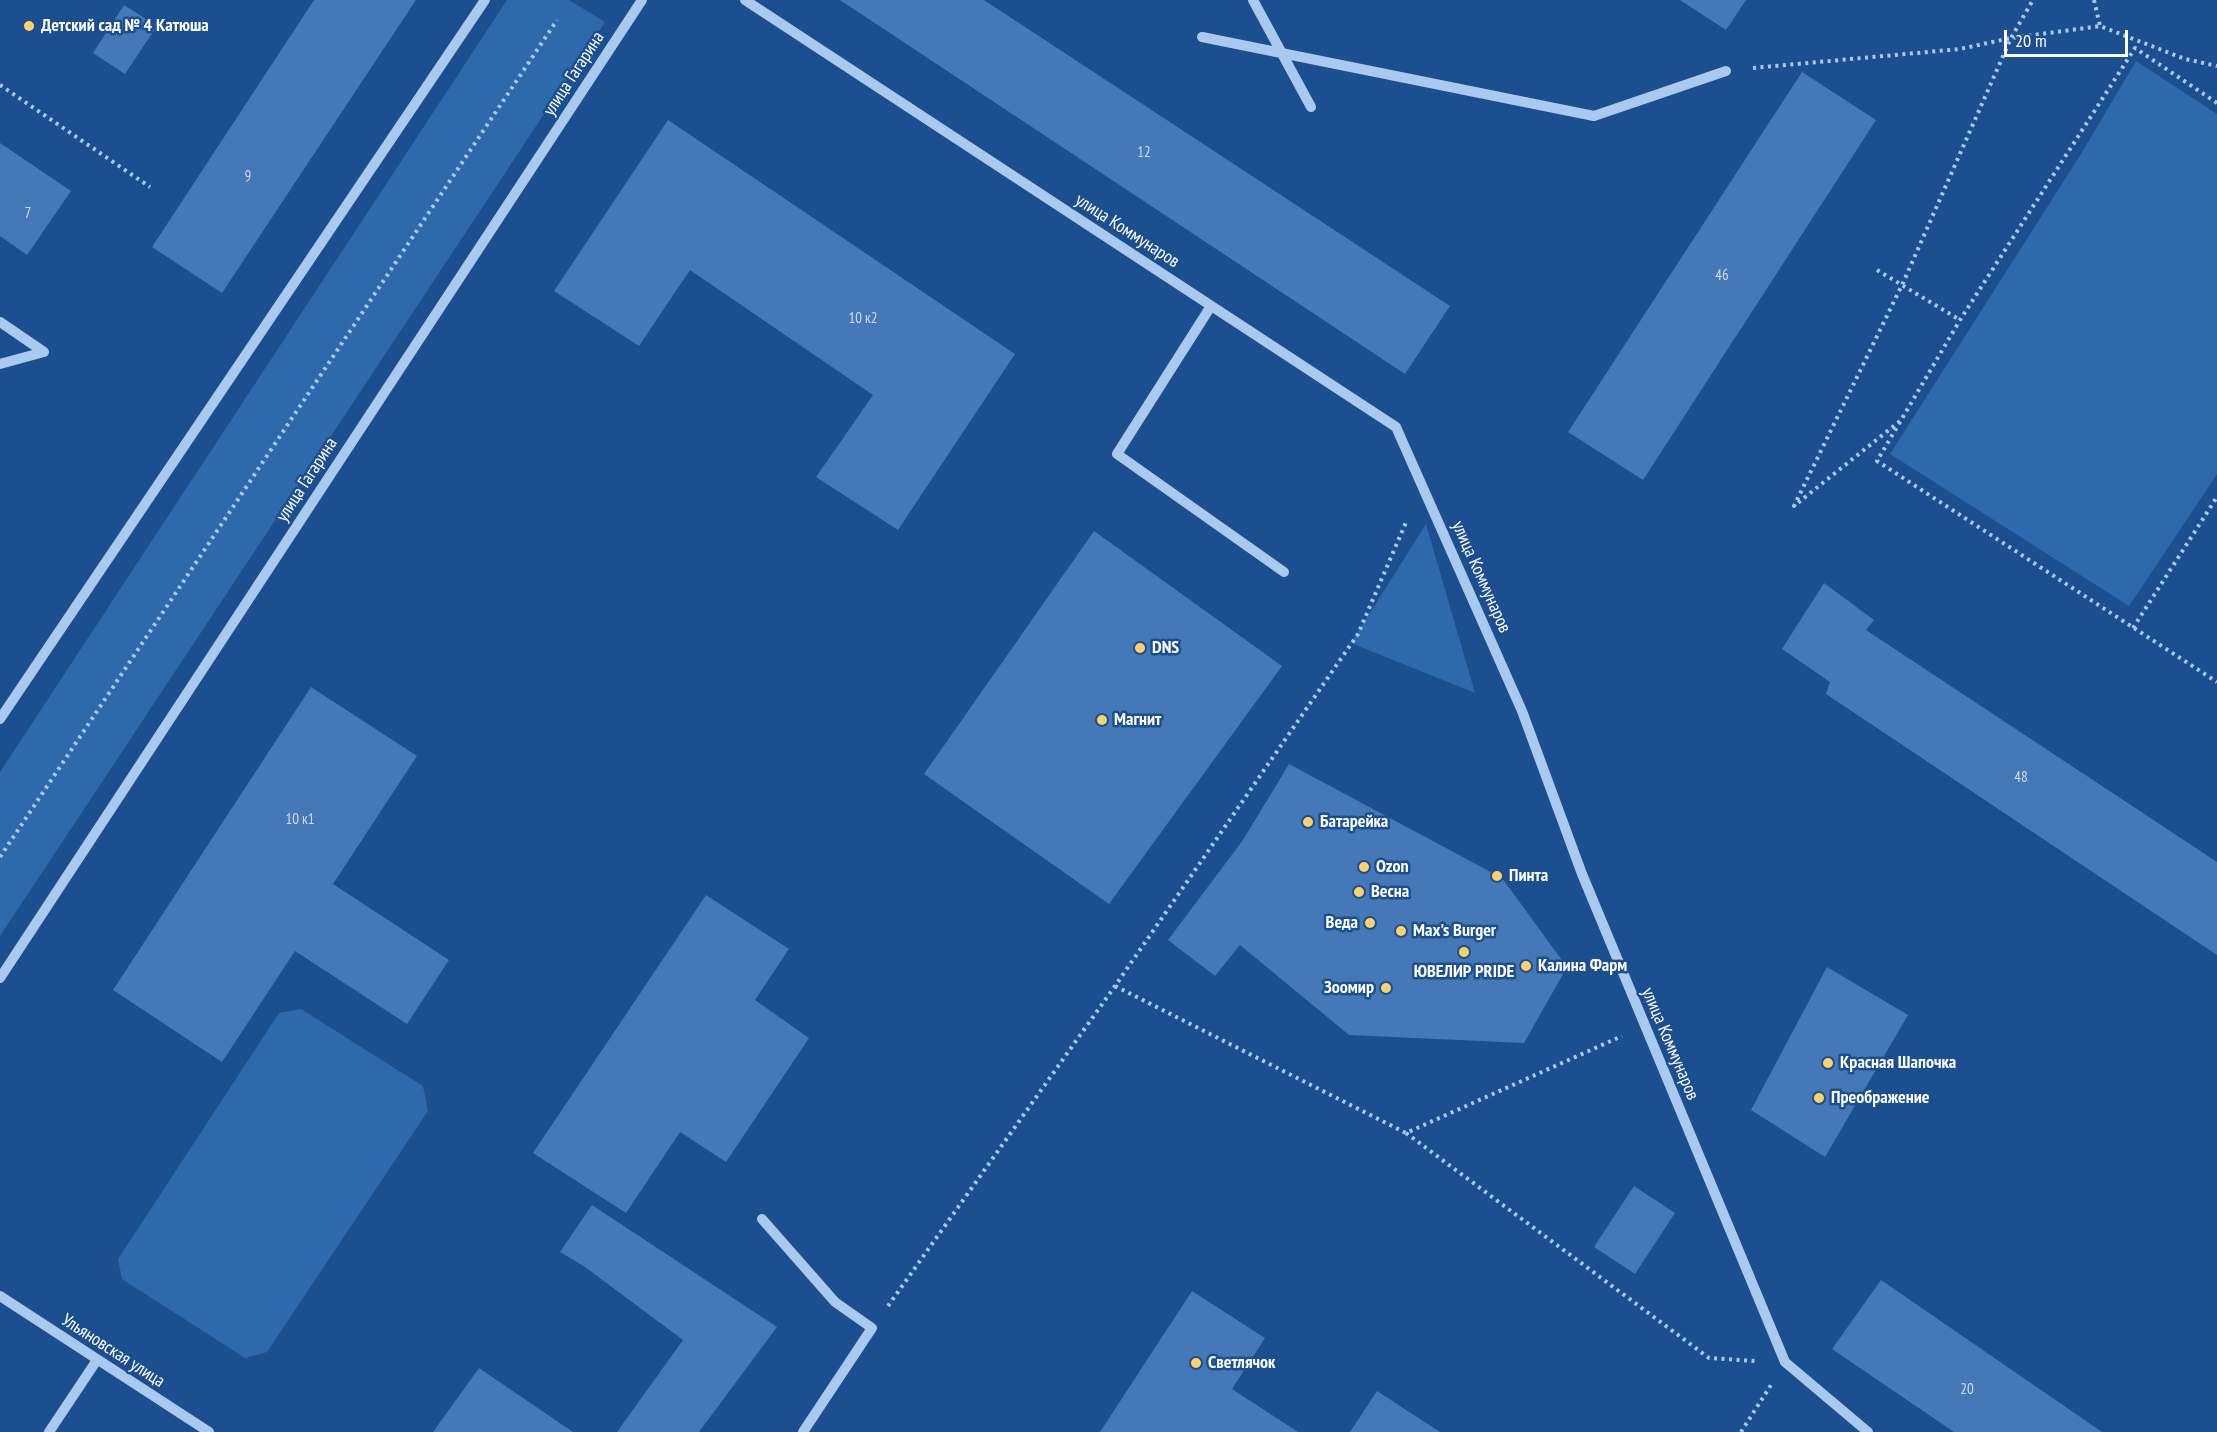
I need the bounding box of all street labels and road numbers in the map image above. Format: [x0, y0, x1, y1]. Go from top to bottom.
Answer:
street label: улица Гагарина [539, 28, 609, 120]
street label: улица Коммунаров [1071, 189, 1183, 273]
street label: улица Гагарина [272, 434, 342, 526]
street label: улица Коммунаров [1447, 518, 1515, 636]
street label: улица Коммунаров [1637, 985, 1703, 1103]
street label: Ульяновская улица [57, 1310, 169, 1392]

